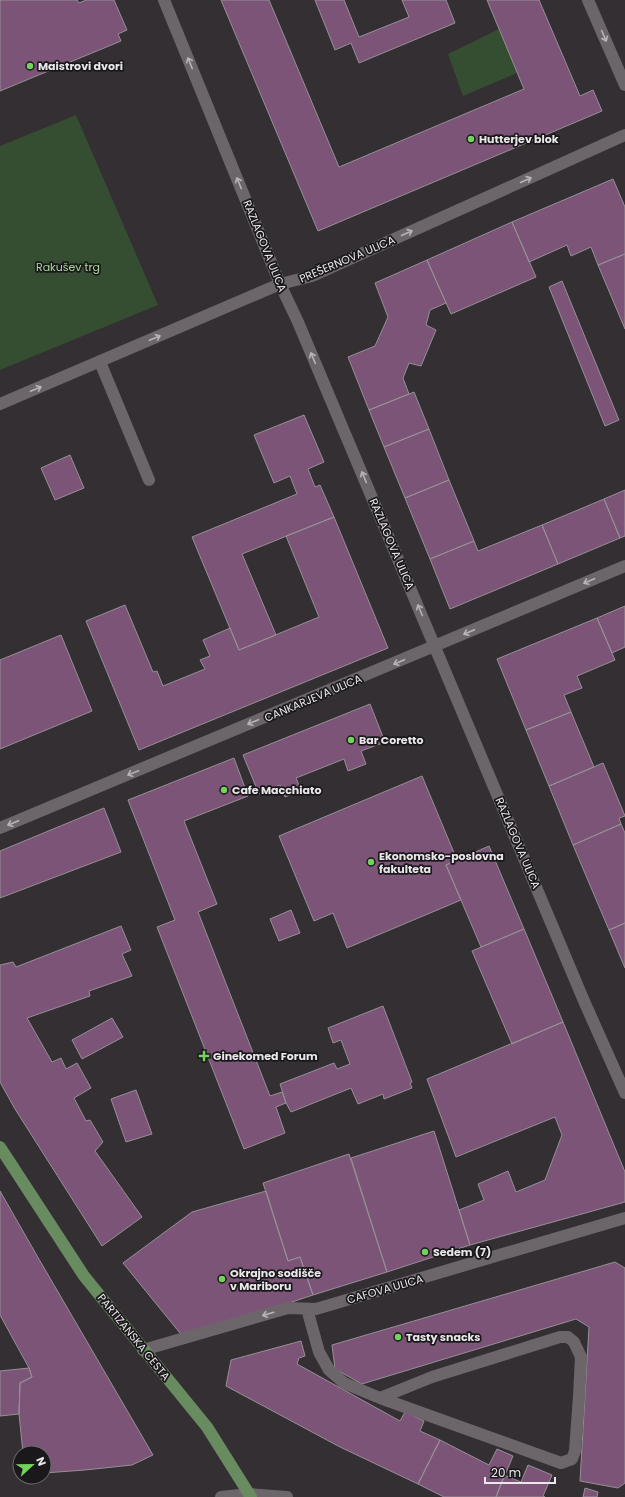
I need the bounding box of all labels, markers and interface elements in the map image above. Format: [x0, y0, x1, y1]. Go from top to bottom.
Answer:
one-way arrow [600, 29, 608, 41]
one-way arrow [186, 57, 194, 69]
place label: Maistrovi dvori [38, 58, 123, 74]
marker: Maistrovi dvori [25, 61, 35, 71]
place label: Hutterjev blok [479, 131, 559, 147]
marker: Hutterjev blok [466, 134, 476, 144]
one-way arrow [519, 176, 531, 183]
one-way arrow [235, 178, 243, 190]
street label: RAZLAGOVA ULICA [239, 198, 291, 295]
one-way arrow [401, 229, 413, 236]
street label: PREŠERNOVA ULICA [297, 231, 398, 286]
park label: Rakušev trg [36, 259, 100, 275]
one-way arrow [149, 334, 161, 341]
one-way arrow [309, 352, 316, 364]
one-way arrow [29, 385, 41, 392]
one-way arrow [360, 472, 367, 484]
street label: RAZLAGOVA ULICA [365, 496, 419, 593]
one-way arrow [583, 578, 595, 586]
one-way arrow [416, 605, 423, 617]
one-way arrow [464, 628, 476, 636]
one-way arrow [393, 658, 405, 666]
street label: CANKARJEVA ULICA [262, 670, 365, 726]
one-way arrow [247, 719, 259, 727]
place label: Bar Coretto [359, 732, 424, 748]
marker: Bar Coretto [346, 735, 356, 745]
one-way arrow [127, 769, 139, 777]
place label: Cafe Macchiato [232, 782, 321, 798]
marker: Cafe Macchiato [219, 785, 229, 795]
street label: RAZLAGOVA ULICA [491, 795, 545, 892]
one-way arrow [7, 819, 19, 827]
place label: Ekonomsko-poslovna fakulteta [379, 848, 504, 877]
marker: Ekonomsko-poslovna fakulteta [366, 857, 376, 867]
place label: Ginekomed Forum [213, 1048, 318, 1064]
marker: Ginekomed Forum [198, 1050, 210, 1062]
place label: Sedem (7) [433, 1244, 491, 1260]
marker: Sedem (7) [420, 1247, 430, 1257]
place label: Okrajno sodišče v Mariboru [230, 1265, 321, 1294]
street label: CAFOVA ULICA [345, 1270, 426, 1308]
marker: Okrajno sodišče v Mariboru [217, 1274, 227, 1284]
street label: PARTIZANSKA CESTA [94, 1290, 174, 1384]
one-way arrow [262, 1311, 275, 1318]
place label: Tasty snacks [406, 1329, 480, 1345]
marker: Tasty snacks [393, 1332, 403, 1342]
north arrow [12, 1445, 52, 1485]
text: N [32, 1454, 50, 1468]
scale bar [485, 1459, 555, 1485]
text: 20 m [491, 1464, 521, 1481]

